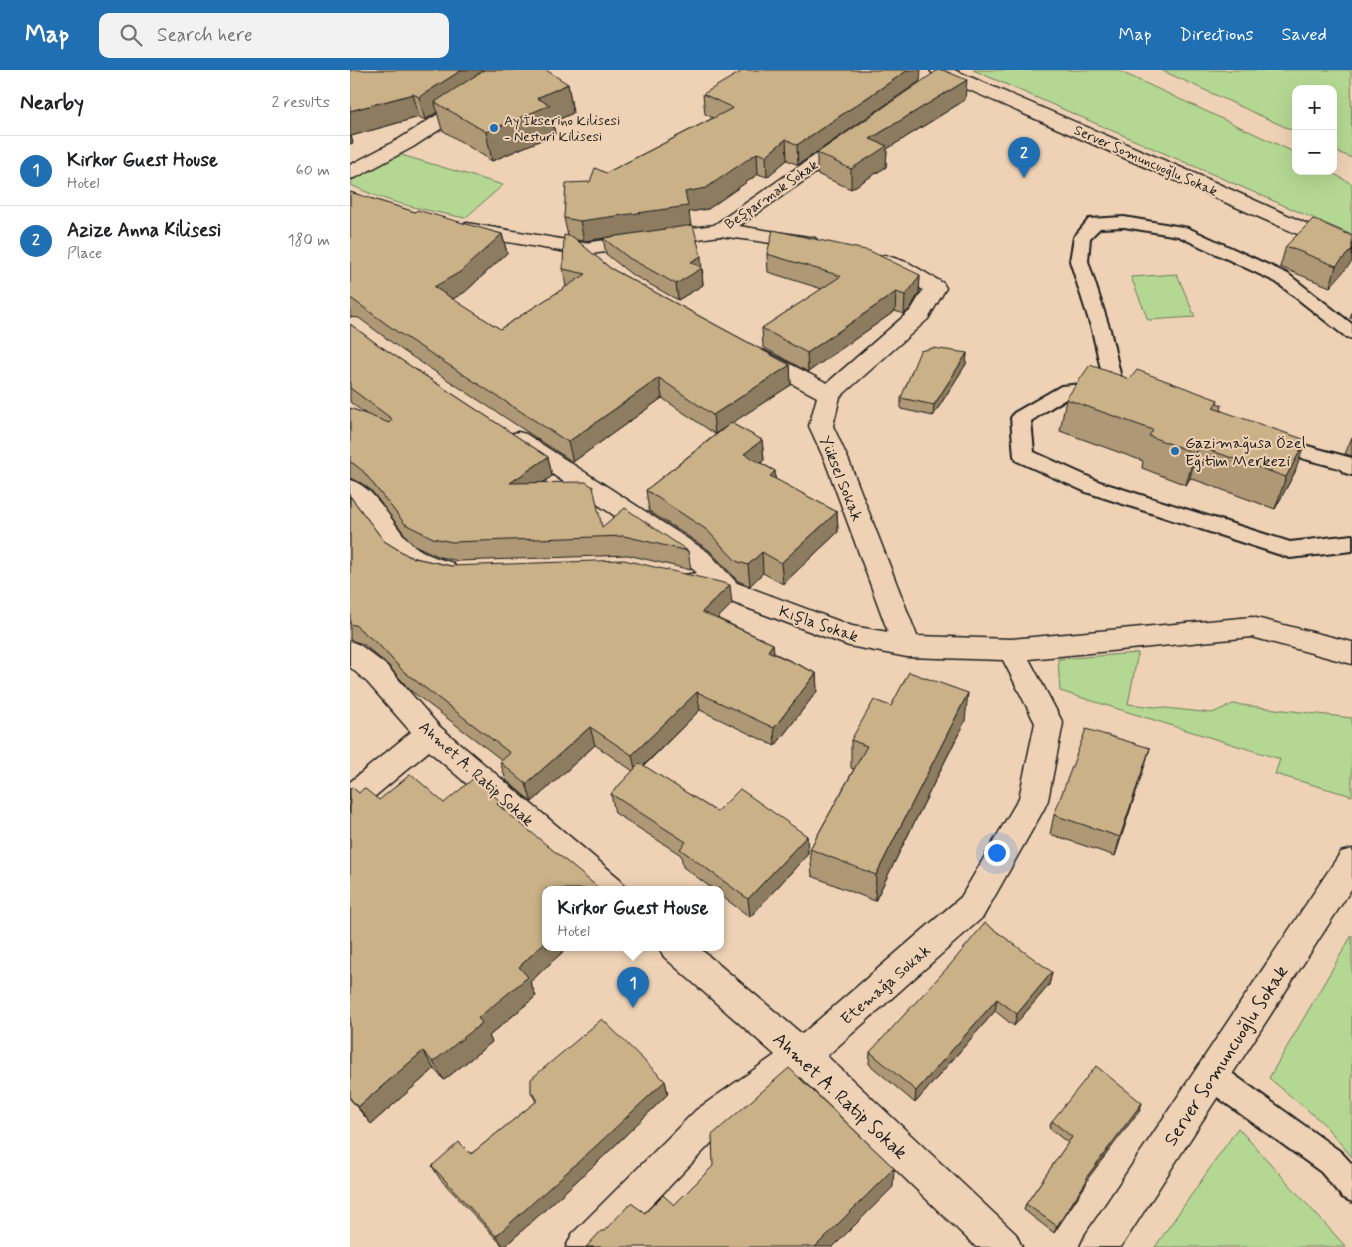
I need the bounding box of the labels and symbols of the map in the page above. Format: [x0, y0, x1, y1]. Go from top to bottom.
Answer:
place label: Ay İkserino Kilisesi - Nesturi Kilisesi [504, 112, 620, 146]
street label: Server Somuncuoğlu Sokak [1071, 121, 1220, 201]
marker: Ay İkserino Kilisesi - Nesturi Kilisesi [488, 122, 500, 134]
pin: 2 [1008, 137, 1040, 178]
street label: Beşparmak Sokak [721, 156, 822, 234]
street label: Yüksel Sokak [814, 433, 867, 524]
place label: Gazimağusa Özel Eğitim Merkezi [1185, 433, 1306, 472]
marker: Gazimağusa Özel Eğitim Merkezi [1169, 445, 1181, 457]
street label: Kışla Sokak [776, 601, 861, 648]
street label: Ahmet A. Ratip Sokak [414, 717, 538, 831]
your location [984, 840, 1010, 866]
street label: Etemağa Sokak [837, 940, 935, 1030]
street label: Server Somuncuoğlu Sokak [1158, 960, 1295, 1152]
pin: 1 [617, 967, 649, 1008]
street label: Ahmet A. Ratip Sokak [767, 1027, 913, 1165]

